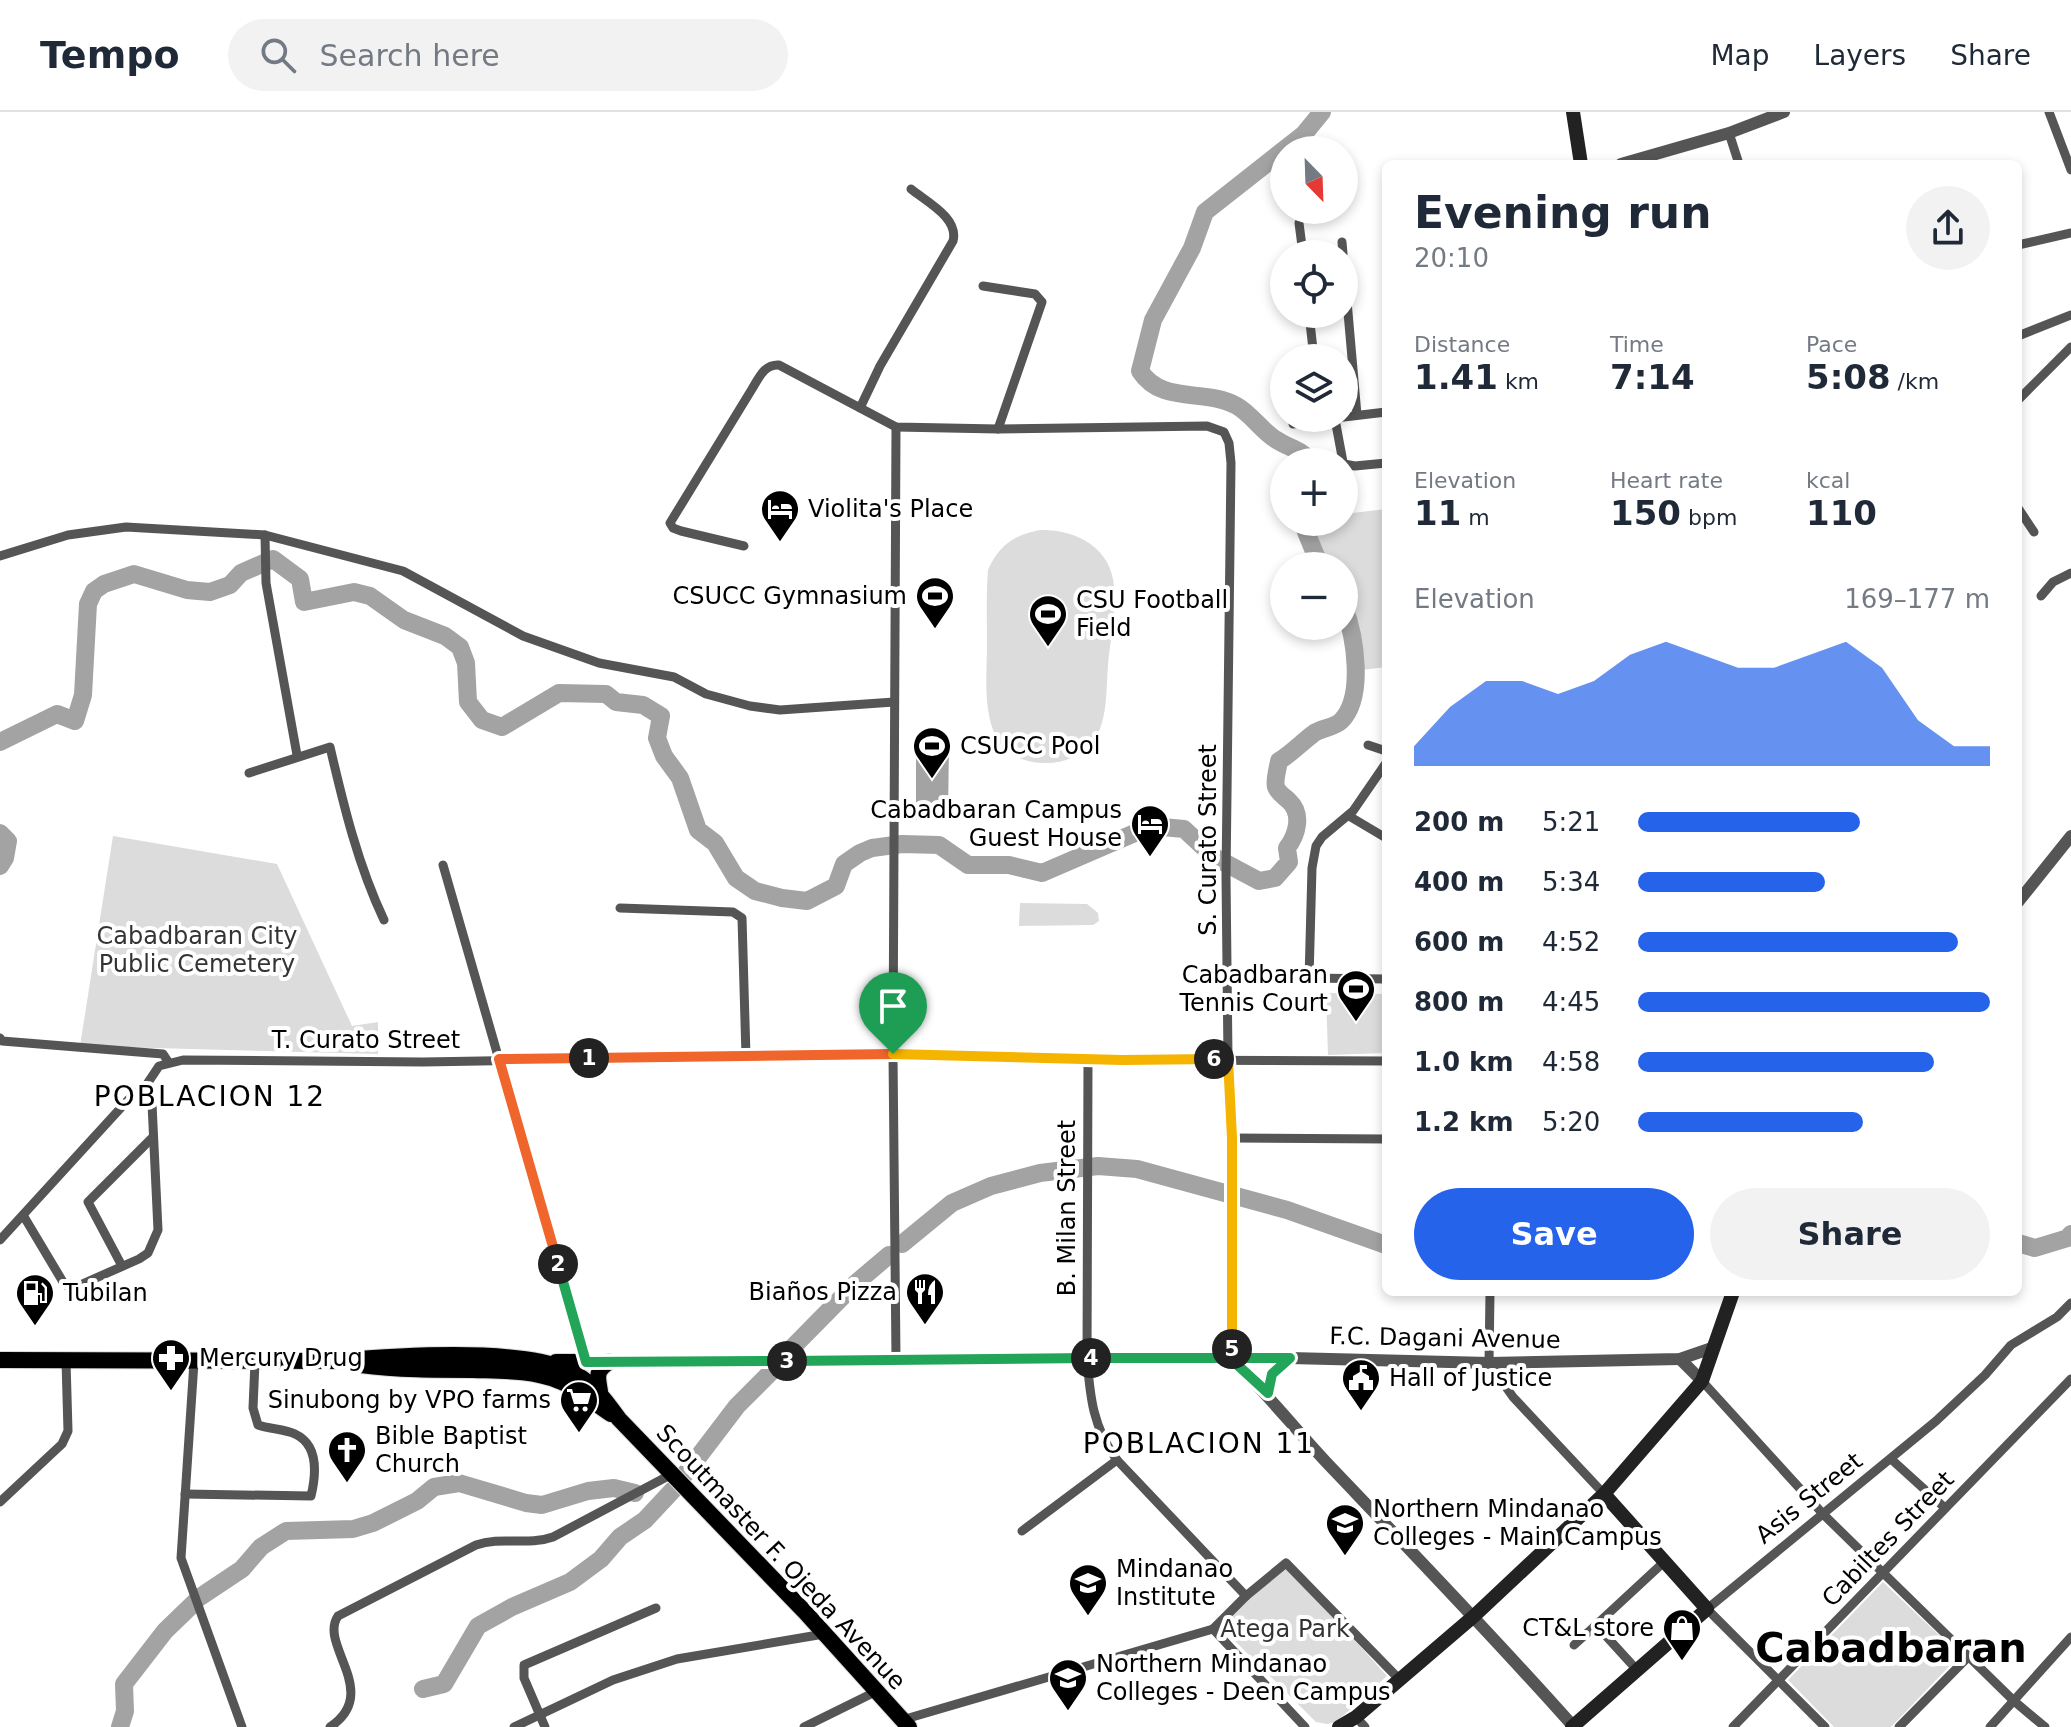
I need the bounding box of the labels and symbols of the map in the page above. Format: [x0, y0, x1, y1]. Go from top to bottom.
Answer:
north arrow [1270, 136, 1358, 224]
hotel icon: Violita's Place [759, 488, 801, 543]
place label: Violita's Place [808, 495, 973, 523]
sports icon: CSUCC Gymnasium [914, 575, 956, 630]
place label: CSUCC Gymnasium [672, 582, 907, 610]
place label: CSU Football Field [1076, 586, 1228, 642]
sports icon: CSU Football Field [1027, 593, 1069, 648]
sports icon: CSUCC Pool [911, 725, 953, 780]
place label: CSUCC Pool [960, 732, 1100, 760]
street label: S. Curato Street [1194, 744, 1222, 936]
place label: Cabadbaran Campus Guest House [870, 796, 1122, 852]
hotel icon: Cabadbaran Campus Guest House [1129, 803, 1171, 858]
park label: Cabadbaran City Public Cemetery [96, 922, 298, 978]
place label: Cabadbaran Tennis Court [1179, 961, 1328, 1017]
sports icon: Cabadbaran Tennis Court [1335, 968, 1377, 1023]
pin [859, 972, 927, 1054]
street label: T. Curato Street [271, 1026, 460, 1054]
pin: 1 [569, 1038, 609, 1078]
pin: 6 [1194, 1039, 1234, 1079]
district label: POBLACION 12 [94, 1080, 326, 1113]
street label: B. Milan Street [1053, 1120, 1081, 1296]
pin: 2 [538, 1244, 578, 1284]
restaurant icon: Biaños Pizza [904, 1271, 946, 1326]
fuel station icon: Tubilan [14, 1272, 56, 1327]
place label: Biaños Pizza [749, 1278, 897, 1306]
place label: Tubilan [62, 1279, 148, 1307]
street label: F.C. Dagani Avenue [1329, 1322, 1561, 1354]
pin: 5 [1212, 1329, 1252, 1369]
pharmacy icon: Mercury Drug [150, 1337, 192, 1392]
pin: 4 [1071, 1338, 1111, 1378]
pin: 3 [767, 1341, 807, 1381]
place label: Mercury Drug [199, 1344, 363, 1372]
public building icon: Hall of Justice [1340, 1357, 1382, 1412]
place label: Hall of Justice [1389, 1364, 1552, 1392]
supermarket icon: Sinubong by VPO farms [558, 1379, 600, 1434]
place label: Sinubong by VPO farms [268, 1386, 551, 1414]
street label: Scoutmaster F. Ojeda Avenue [651, 1419, 911, 1695]
place label: Bible Baptist Church [375, 1422, 527, 1478]
district label: POBLACION 11 [1083, 1427, 1315, 1460]
church icon: Bible Baptist Church [326, 1429, 368, 1484]
street label: Asis Street [1750, 1447, 1868, 1549]
street label: Cabiltes Street [1816, 1466, 1960, 1612]
place label: Northern Mindanao Colleges - Main Campus [1373, 1495, 1662, 1551]
school or university icon: Northern Mindanao Colleges - Main Campus [1324, 1502, 1366, 1557]
place label: Mindanao Institute [1116, 1555, 1233, 1611]
school or university icon: Mindanao Institute [1067, 1562, 1109, 1617]
shop icon: CT&L store [1661, 1607, 1703, 1662]
place label: CT&L store [1522, 1614, 1654, 1642]
park label: Atega Park [1220, 1615, 1350, 1643]
district label: Cabadbaran [1755, 1625, 2027, 1671]
place label: Northern Mindanao Colleges - Deen Campus [1096, 1650, 1391, 1706]
school or university icon: Northern Mindanao Colleges - Deen Campus [1047, 1657, 1089, 1712]

